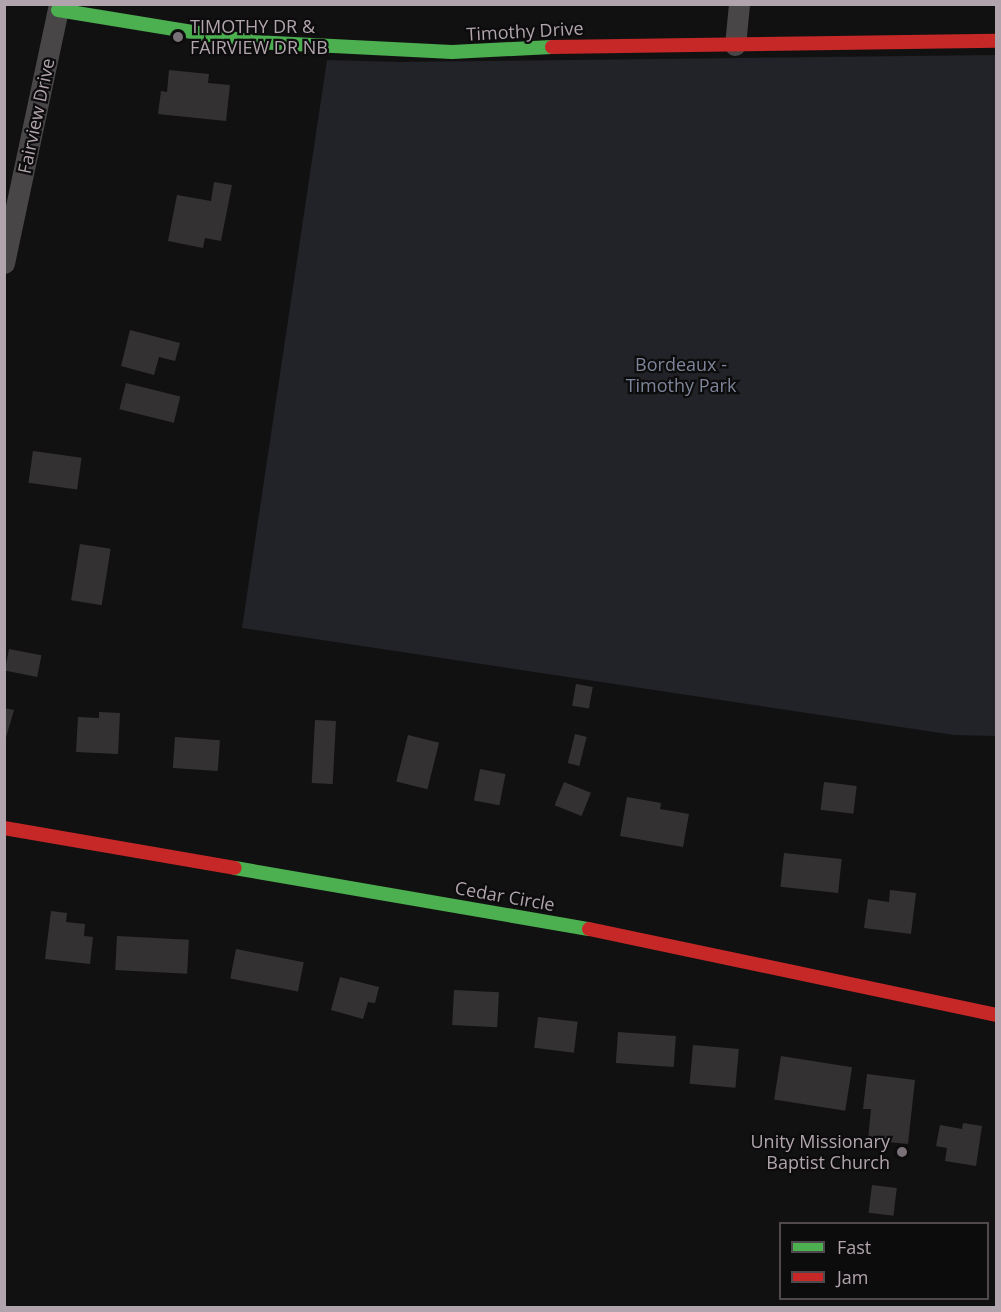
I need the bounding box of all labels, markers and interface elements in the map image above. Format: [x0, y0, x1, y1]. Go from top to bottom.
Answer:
place label: TIMOTHY DR & FAIRVIEW DR NB [190, 16, 328, 58]
street label: Timothy Drive [466, 17, 584, 45]
marker: TIMOTHY DR & FAIRVIEW DR NB [171, 30, 185, 44]
street label: Fairview Drive [13, 56, 59, 176]
park label: Bordeaux - Timothy Park [626, 354, 736, 397]
street label: Cedar Circle [453, 877, 557, 915]
place label: Unity Missionary Baptist Church [751, 1131, 890, 1174]
marker: Unity Missionary Baptist Church [895, 1145, 909, 1159]
legend [779, 1222, 989, 1300]
text: Fast [837, 1235, 871, 1259]
text: Jam [837, 1265, 869, 1289]

